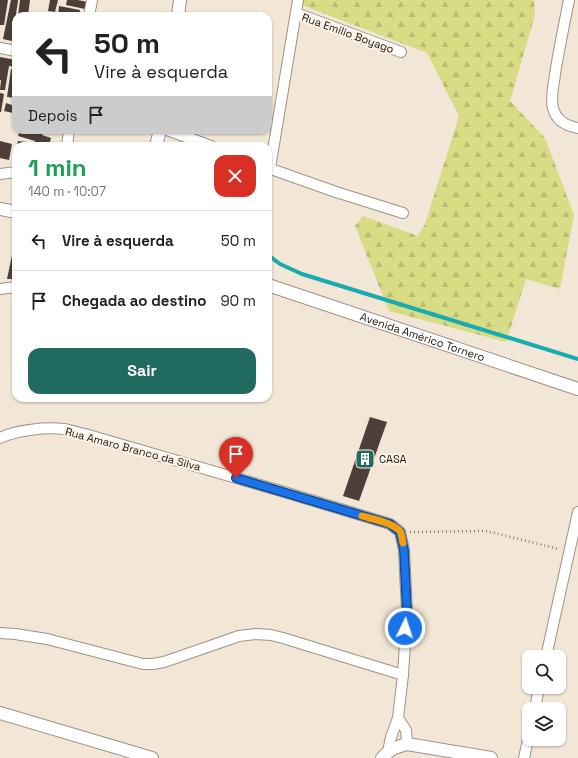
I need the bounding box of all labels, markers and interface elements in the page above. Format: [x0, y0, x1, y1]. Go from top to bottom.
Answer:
street label: Rua Emilio Boyago [300, 10, 396, 56]
text: 50 m [94, 25, 160, 61]
icon: left [28, 28, 80, 80]
text: Vire à esquerda [94, 60, 228, 83]
icon: arrive [85, 104, 107, 126]
text: Depois [28, 106, 77, 125]
text: 1 min [28, 152, 87, 183]
button: close [214, 155, 256, 197]
text: 140 m · 10:07 [28, 183, 106, 200]
icon: left [28, 230, 50, 252]
text: Vire à esquerda [62, 231, 174, 250]
text: 50 m [221, 231, 256, 250]
icon: arrive [28, 290, 50, 312]
text: Chegada ao destino [62, 291, 206, 310]
text: 90 m [220, 291, 256, 310]
street label: Avenida Américo Tornero [358, 309, 487, 364]
button: Sair [28, 348, 256, 394]
street label: Rua Amaro Branco da Silva [64, 424, 203, 474]
pin [219, 437, 253, 478]
icon: arrive [225, 443, 247, 465]
building icon: CASA [354, 448, 376, 470]
place label: CASA [379, 452, 407, 466]
position arrow [384, 607, 426, 649]
map controls [522, 650, 566, 746]
button: search [522, 650, 566, 694]
button: layers [522, 702, 566, 746]

